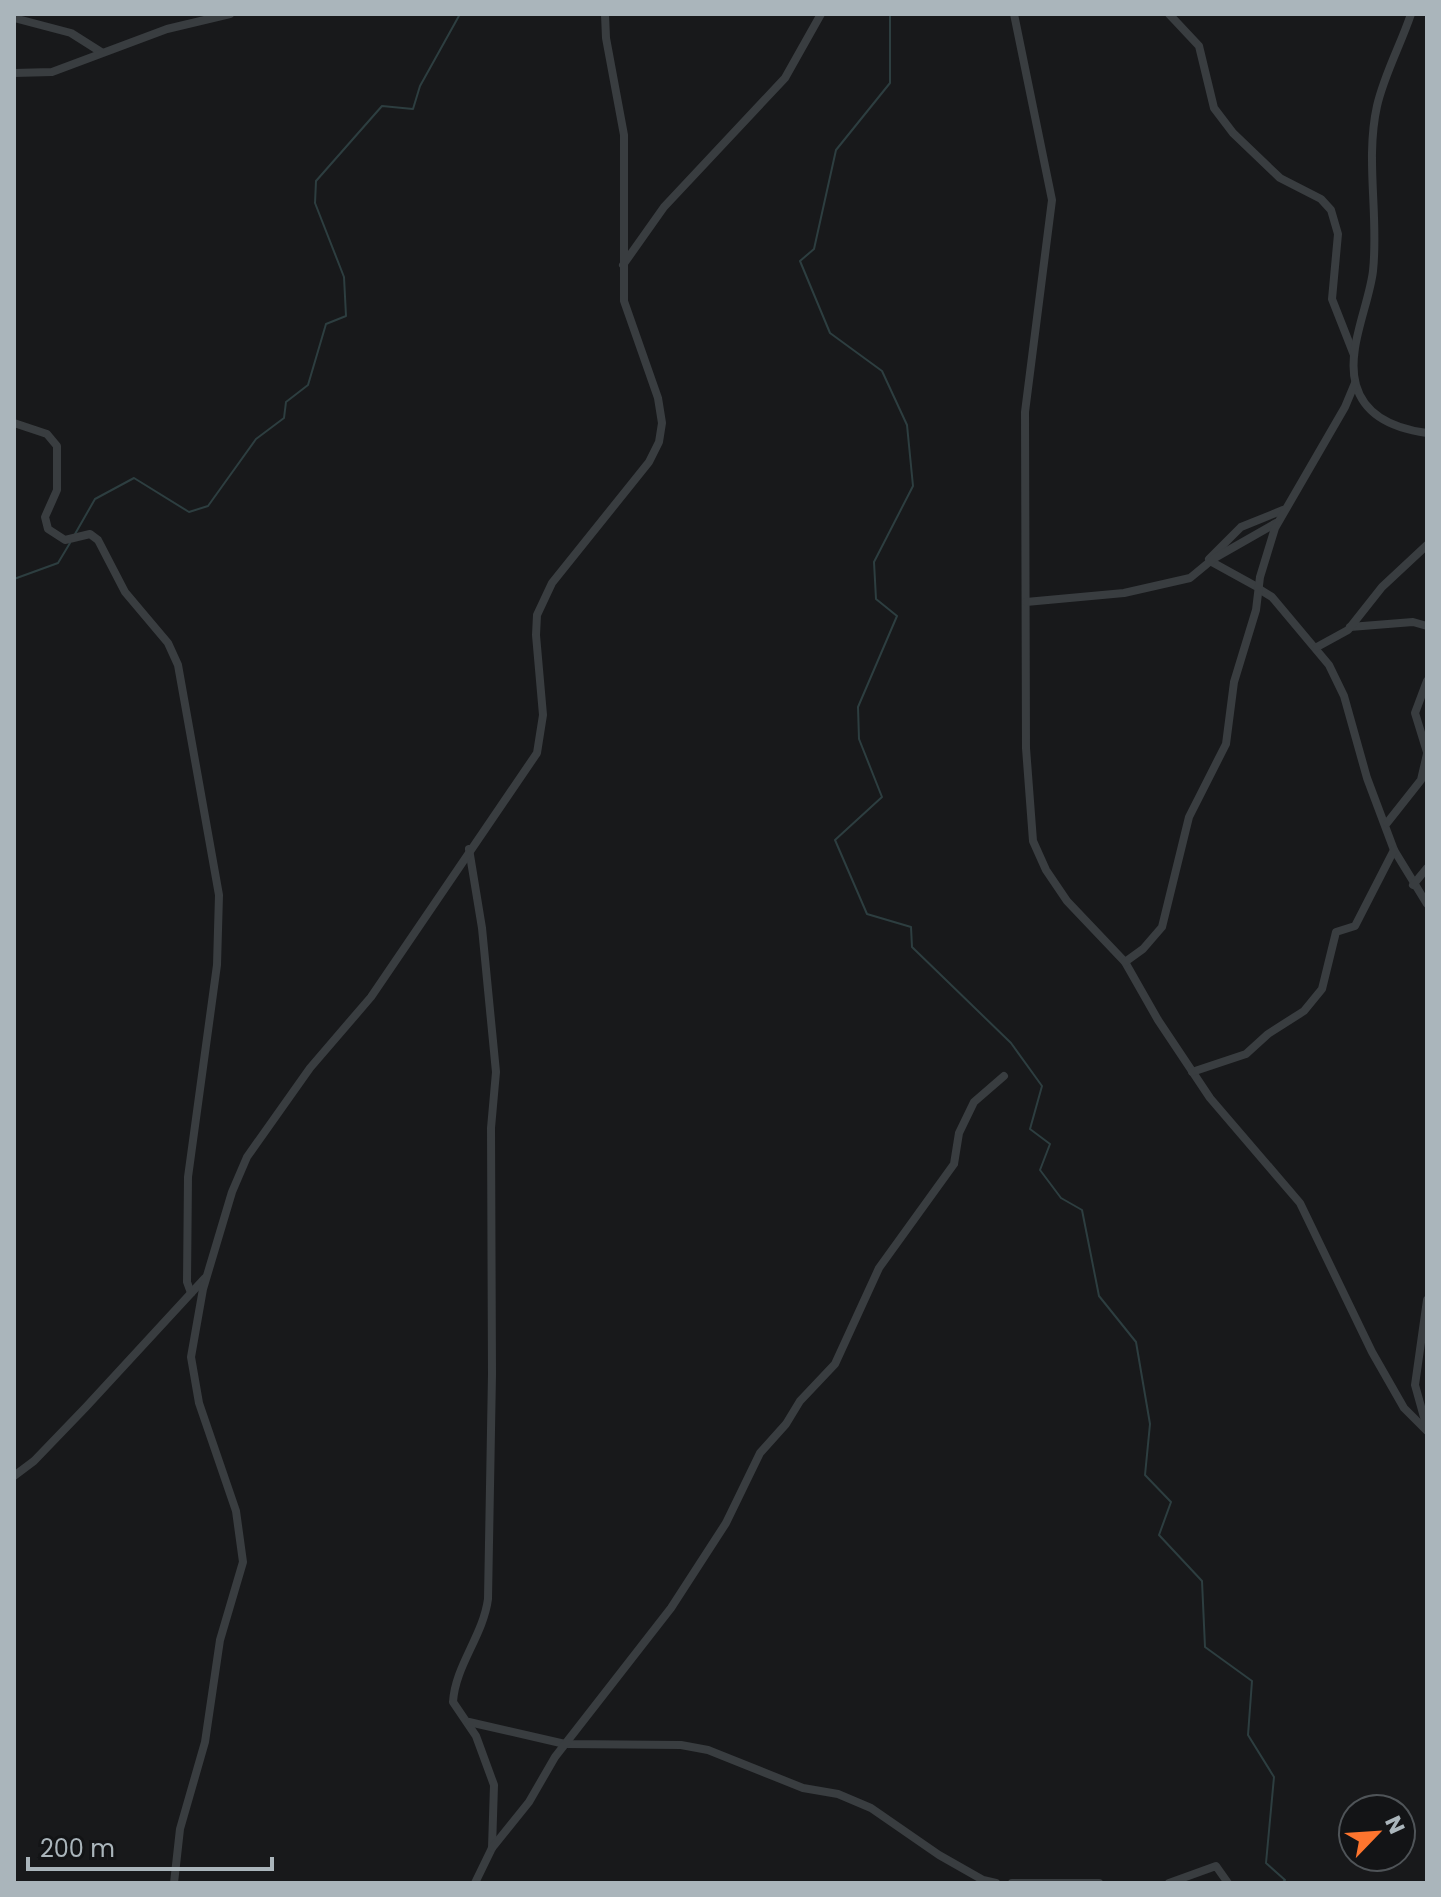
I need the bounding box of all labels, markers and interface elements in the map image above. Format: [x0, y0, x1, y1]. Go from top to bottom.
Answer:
north arrow [1337, 1793, 1417, 1873]
text: N [1377, 1811, 1412, 1839]
scale bar [28, 1821, 272, 1871]
text: 200 m [40, 1832, 115, 1865]

